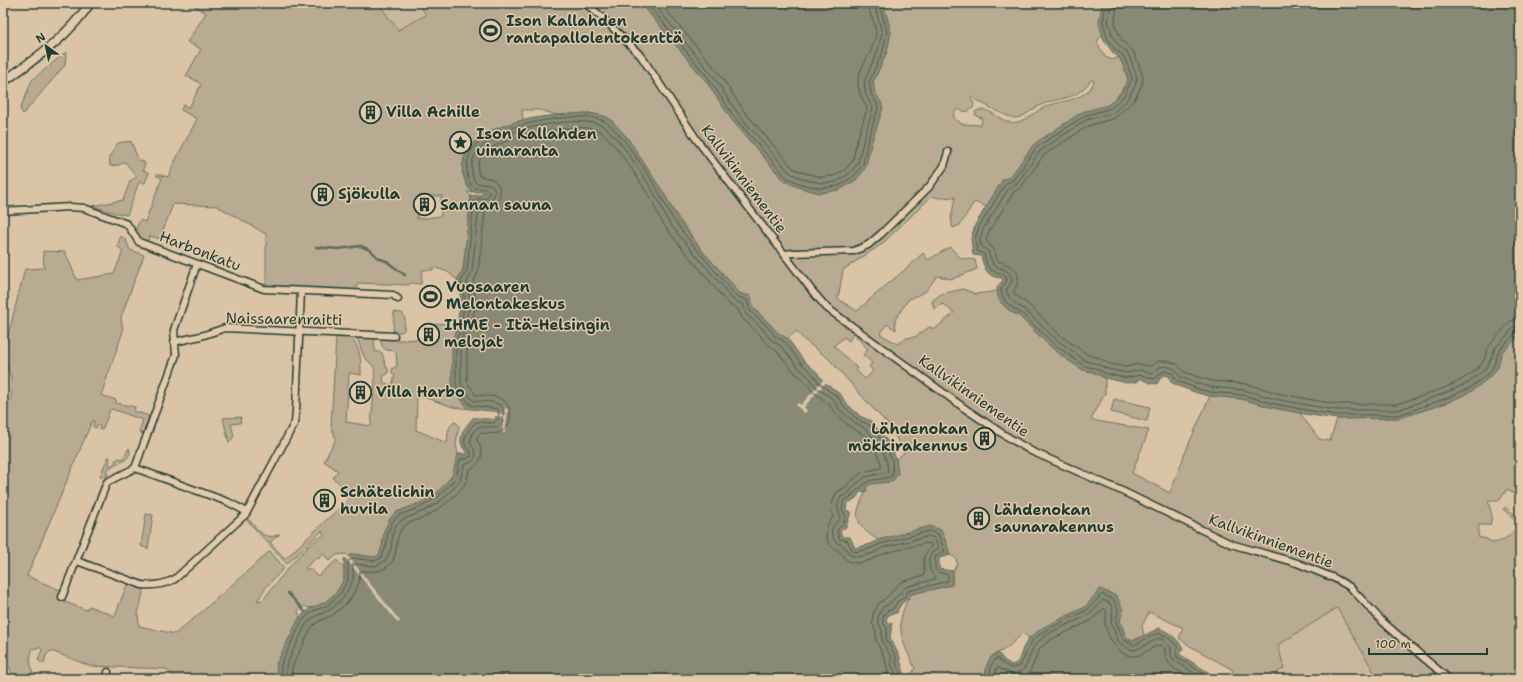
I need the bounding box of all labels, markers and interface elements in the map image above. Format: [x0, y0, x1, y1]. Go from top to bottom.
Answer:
place label: Ison Kallahden rantapallolentokenttä [506, 11, 684, 48]
sports icon: Ison Kallahden rantapallolentokenttä [477, 17, 503, 43]
north arrow [26, 26, 66, 66]
text: N [33, 29, 49, 47]
building icon: Villa Achille [358, 99, 384, 125]
place label: Villa Achille [386, 102, 480, 122]
street label: Kallvikinniementie [697, 121, 791, 237]
place label: Ison Kallahden uimaranta [476, 124, 597, 161]
place icon: Ison Kallahden uimaranta [447, 130, 473, 156]
building icon: Sjökulla [310, 181, 336, 207]
place label: Sjökulla [338, 184, 401, 204]
building icon: Sannan sauna [412, 192, 438, 218]
place label: Sannan sauna [440, 195, 552, 215]
street label: Harbonkatu [156, 226, 244, 276]
place label: Vuosaaren Melontakeskus [446, 277, 565, 314]
sports icon: Vuosaaren Melontakeskus [417, 283, 443, 309]
street label: Naissaarenraitti [225, 308, 343, 330]
place label: IHME - Itä-Helsingin melojat [444, 315, 610, 352]
building icon: IHME - Itä-Helsingin melojat [415, 321, 441, 347]
street label: Kallvikinniementie [915, 350, 1033, 442]
building icon: Villa Harbo [348, 379, 374, 405]
place label: Villa Harbo [376, 382, 465, 402]
place label: Lähdenokan mökkirakennus [848, 419, 968, 456]
building icon: Lähdenokan mökkirakennus [971, 425, 997, 451]
place label: Schätelichin huvila [340, 482, 434, 519]
building icon: Schätelichin huvila [311, 488, 337, 514]
place label: Lähdenokan saunarakennus [994, 500, 1114, 537]
building icon: Lähdenokan saunarakennus [965, 506, 991, 532]
street label: Kallvikinniementie [1206, 509, 1336, 573]
scale bar [1369, 630, 1487, 656]
text: 100 m [1375, 636, 1411, 652]

